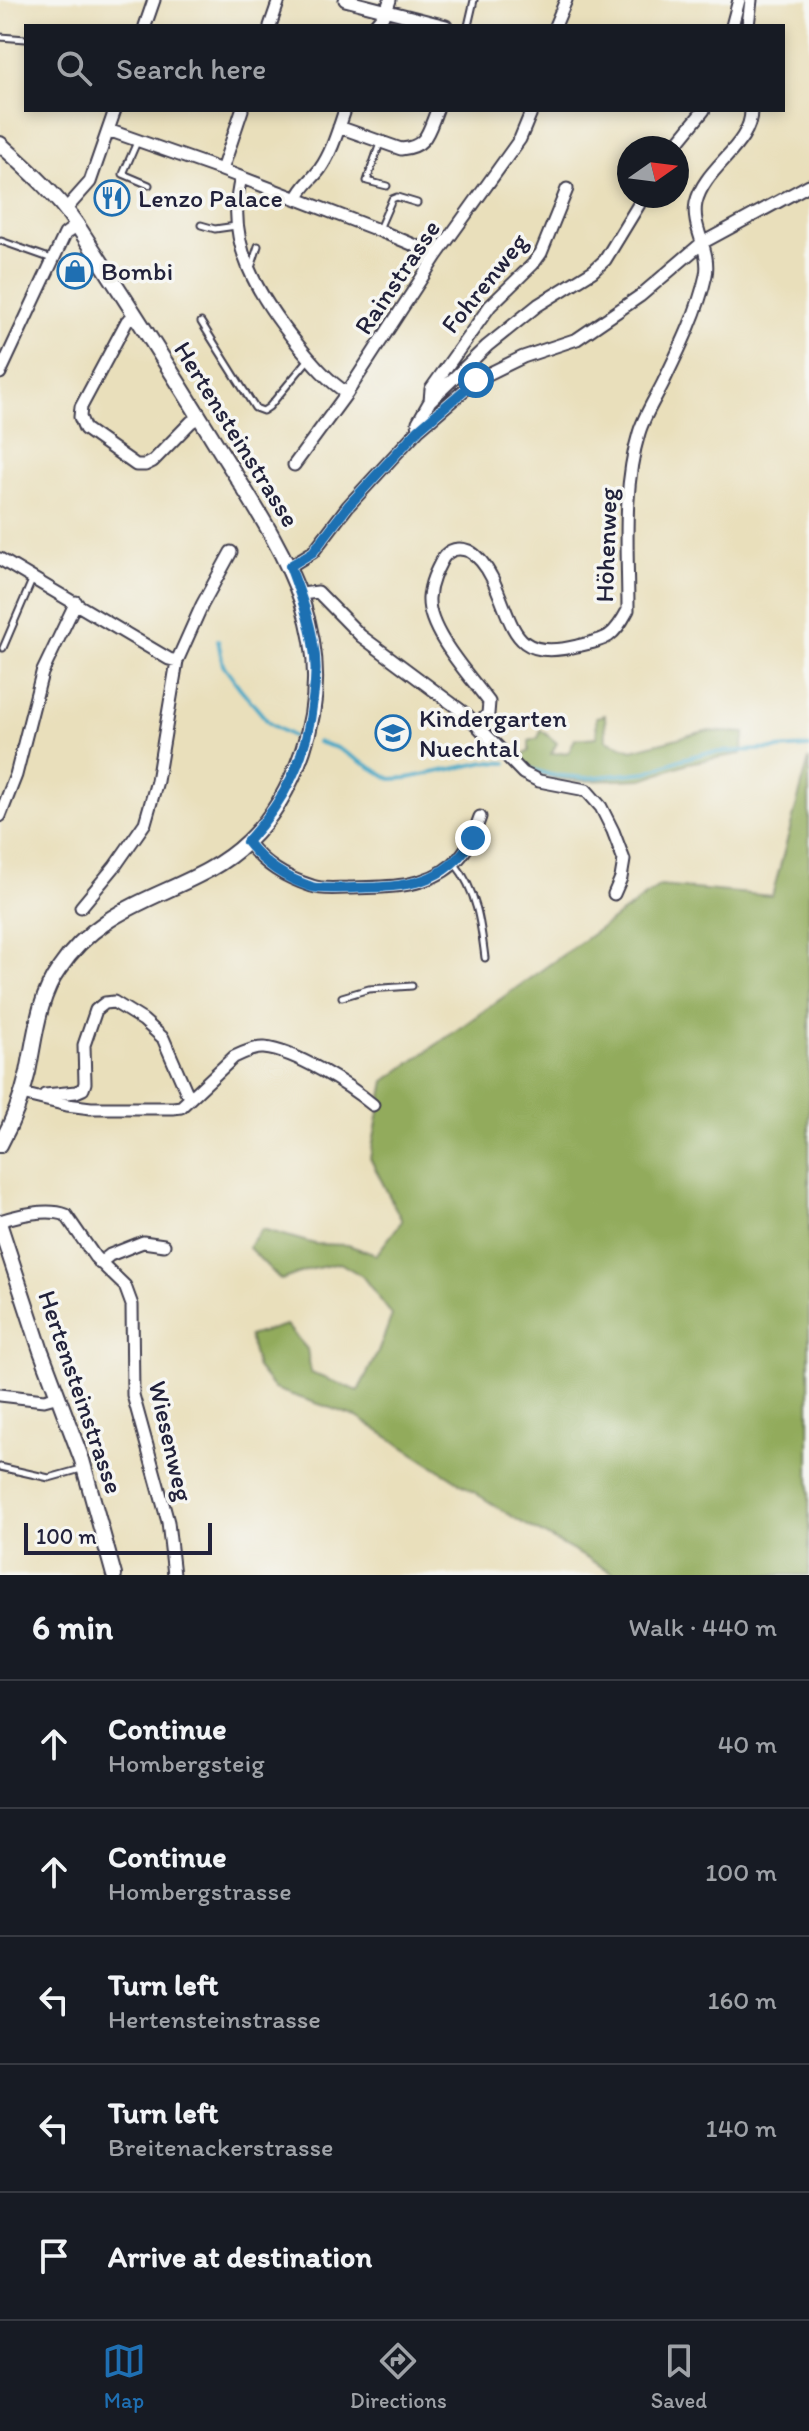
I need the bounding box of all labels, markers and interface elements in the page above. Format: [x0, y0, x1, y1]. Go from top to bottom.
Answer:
search box [24, 24, 785, 112]
icon: search [52, 46, 96, 90]
text: Search here [116, 50, 266, 87]
north arrow [617, 136, 689, 208]
restaurant icon: Lenzo Palace [93, 179, 131, 217]
place label: Lenzo Palace [138, 182, 283, 214]
street label: Rainstrasse [347, 214, 447, 340]
street label: Fohrenweg [434, 226, 535, 340]
shop icon: Bombi [56, 252, 94, 290]
place label: Bombi [101, 255, 173, 287]
street label: Hertensteinstrasse [167, 335, 307, 533]
route start [458, 362, 494, 398]
street label: Höhenweg [588, 486, 624, 603]
place label: Kindergarten Nuechtal [419, 702, 567, 764]
school or university icon: Kindergarten Nuechtal [374, 714, 412, 752]
route end [455, 820, 491, 856]
street label: Hertensteinstrasse [31, 1286, 131, 1498]
street label: Wiesenweg [142, 1378, 201, 1505]
scale bar [24, 1519, 212, 1555]
text: 100 m [36, 1523, 97, 1550]
text: 6 min [32, 1607, 113, 1648]
text: Walk · 440 m [629, 1611, 777, 1643]
text: Continue [108, 1710, 227, 1747]
icon: ahead [32, 1722, 76, 1766]
text: 40 m [718, 1728, 777, 1760]
text: Hombergsteig [108, 1747, 265, 1779]
text: Continue [108, 1838, 227, 1875]
icon: ahead [32, 1850, 76, 1894]
text: 100 m [705, 1856, 777, 1888]
text: Hombergstrasse [108, 1875, 292, 1907]
text: Turn left [108, 1966, 219, 2003]
icon: left [32, 1978, 76, 2022]
text: 160 m [707, 1984, 777, 2016]
text: Hertensteinstrasse [108, 2003, 321, 2035]
text: Turn left [108, 2094, 219, 2131]
icon: left [32, 2106, 76, 2150]
text: 140 m [706, 2112, 777, 2144]
text: Breitenackerstrasse [108, 2131, 334, 2163]
icon: arrive [32, 2234, 76, 2278]
text: Arrive at destination [108, 2238, 372, 2275]
tab: Map [102, 2339, 146, 2414]
tab: Directions [350, 2339, 447, 2414]
tab: Saved [651, 2339, 707, 2414]

